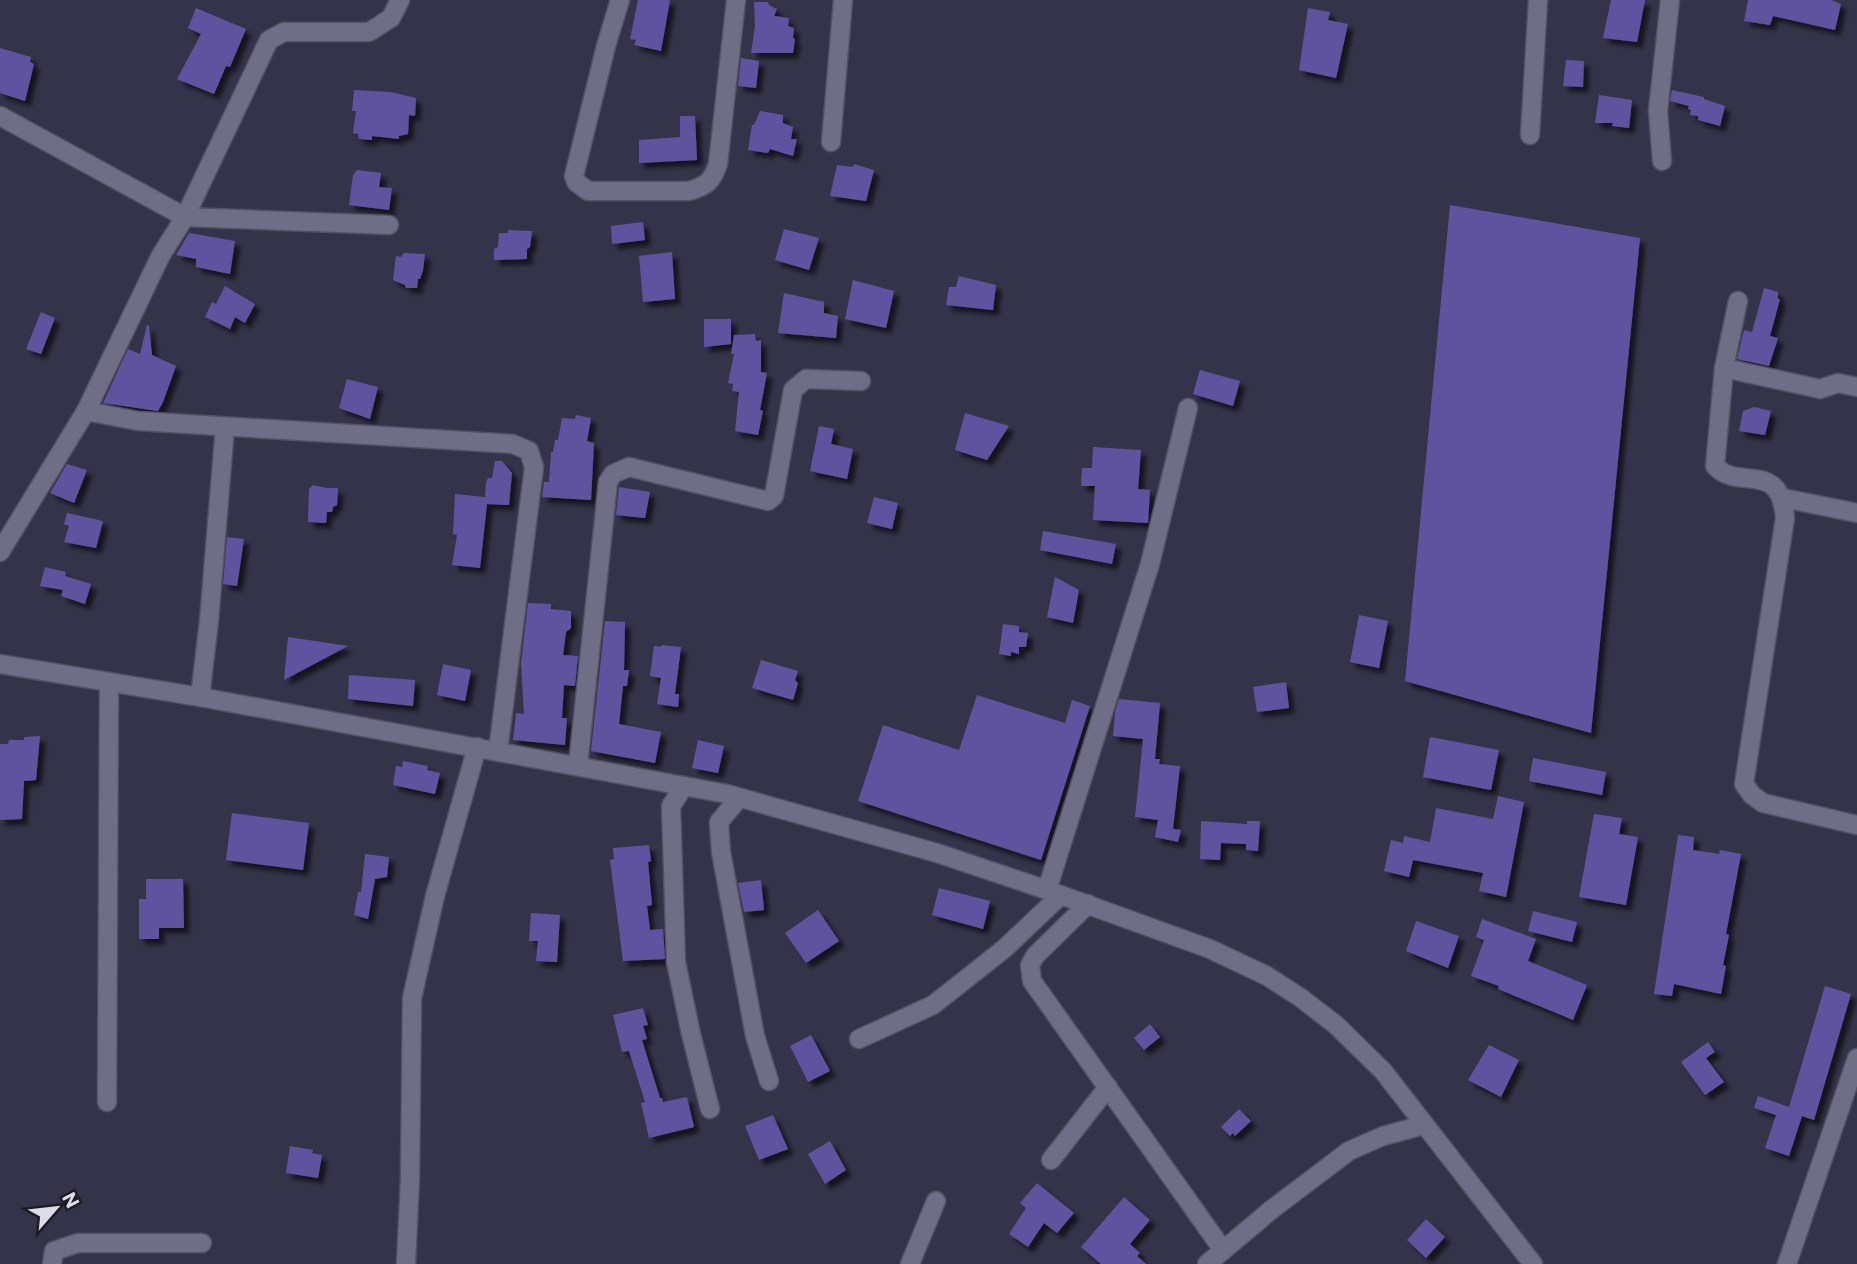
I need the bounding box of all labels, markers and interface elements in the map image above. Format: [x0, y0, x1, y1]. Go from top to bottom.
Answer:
north arrow [21, 1173, 91, 1243]
text: N [58, 1188, 85, 1211]

